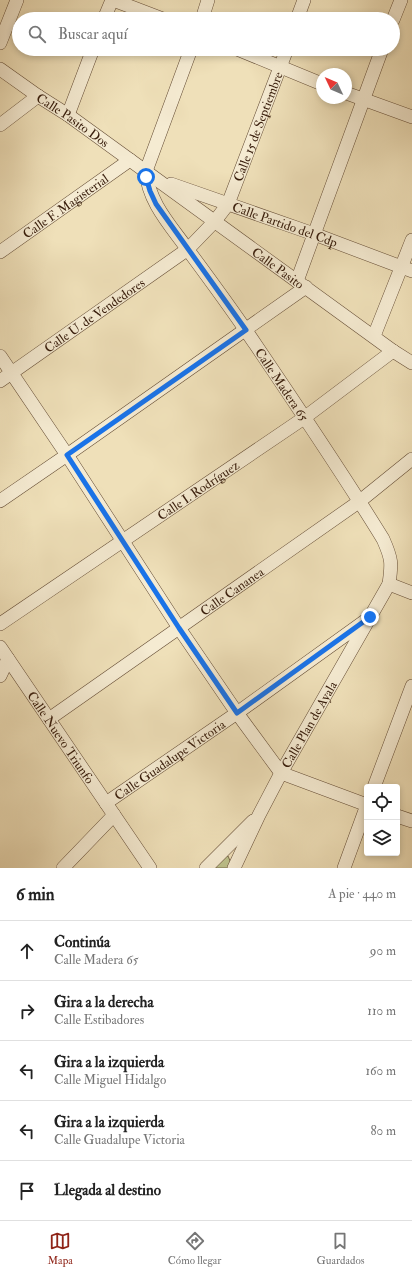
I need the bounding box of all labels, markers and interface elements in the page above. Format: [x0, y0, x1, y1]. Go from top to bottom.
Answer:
search box [12, 12, 400, 56]
icon: search [26, 23, 48, 45]
text: Buscar aquí [58, 25, 127, 44]
north arrow [316, 68, 352, 104]
street label: Calle 15 de Septiembre [230, 69, 287, 184]
street label: Calle Pasito Dos [33, 90, 112, 152]
route start [137, 168, 155, 186]
street label: Calle F. Magisterial [20, 170, 112, 242]
street label: Calle Partido del Cdp [230, 199, 340, 252]
street label: Calle Pasito [248, 244, 307, 293]
street label: Calle U. de Vendedores [41, 275, 149, 357]
street label: Calle Madera 65 [251, 345, 312, 425]
street label: Calle I. Rodríguez [154, 457, 243, 524]
street label: Calle Cananea [197, 564, 268, 620]
route end [361, 608, 379, 626]
street label: Calle Plan de Ayala [278, 678, 341, 771]
street label: Calle Nuevo Triunfo [23, 689, 97, 787]
street label: Calle Guadalupe Victoria [111, 716, 229, 804]
map controls [364, 784, 400, 856]
button: locate [364, 784, 400, 820]
button: layers [364, 820, 400, 856]
text: 6 min [16, 884, 55, 905]
text: A pie · 440 m [328, 886, 396, 902]
text: Continúa [54, 933, 110, 952]
icon: ahead [16, 940, 38, 962]
text: 90 m [370, 943, 396, 959]
text: Calle Madera 65 [54, 952, 138, 968]
text: Gira a la derecha [54, 993, 154, 1012]
icon: right [16, 1000, 38, 1022]
text: 110 m [367, 1003, 396, 1019]
text: Calle Estibadores [54, 1012, 144, 1028]
text: Gira a la izquierda [54, 1053, 164, 1072]
icon: left [16, 1060, 38, 1082]
text: 160 m [365, 1063, 396, 1079]
text: Calle Miguel Hidalgo [54, 1072, 166, 1088]
text: Gira a la izquierda [54, 1113, 164, 1132]
icon: left [16, 1120, 38, 1142]
text: 80 m [370, 1123, 396, 1139]
text: Calle Guadalupe Victoria [54, 1132, 185, 1148]
icon: arrive [16, 1180, 38, 1202]
text: Llegada al destino [54, 1181, 161, 1200]
tab: Mapa [48, 1230, 73, 1267]
tab: Cómo llegar [168, 1230, 221, 1267]
tab: Guardados [317, 1230, 364, 1267]

